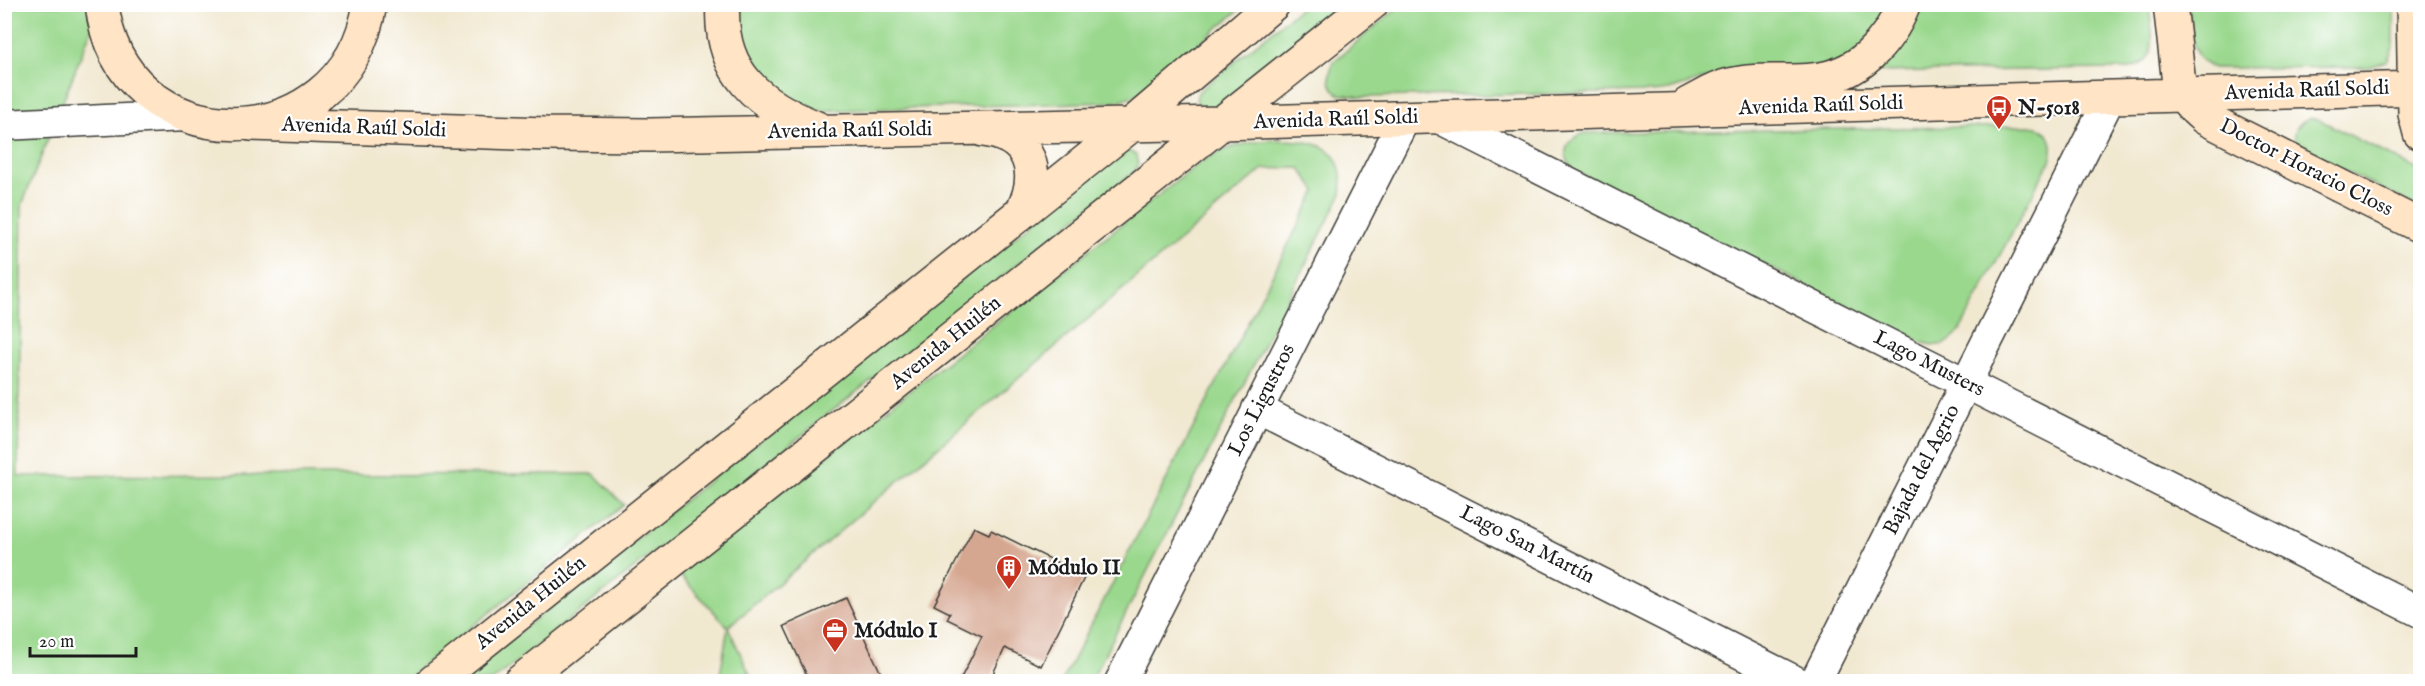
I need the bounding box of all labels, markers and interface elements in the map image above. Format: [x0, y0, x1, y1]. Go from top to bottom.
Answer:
street label: Avenida Raúl Soldi [2223, 75, 2390, 107]
street label: Avenida Raúl Soldi [1737, 90, 1904, 122]
bus stop icon: N-5018 [1984, 93, 2014, 131]
place label: N-5018 [2017, 95, 2080, 122]
street label: Avenida Raúl Soldi [1252, 104, 1419, 136]
street label: Avenida Raúl Soldi [280, 112, 447, 144]
street label: Doctor Horacio Closs [2215, 113, 2397, 223]
street label: Avenida Raúl Soldi [766, 116, 933, 146]
street label: Avenida Huilén [884, 290, 1007, 397]
street label: Lago Musters [1869, 325, 1989, 403]
street label: Los Ligustros [1222, 339, 1302, 461]
street label: Bajada del Agrio [1877, 400, 1967, 540]
street label: Lago San Martín [1455, 500, 1599, 590]
street label: Avenida Huilén [469, 550, 592, 657]
building icon: Módulo II [994, 553, 1024, 591]
place label: Módulo II [1028, 555, 1121, 582]
office icon: Módulo I [820, 616, 850, 654]
place label: Módulo I [854, 618, 938, 645]
scale bar [30, 620, 136, 658]
text: 20 m [39, 631, 74, 654]

